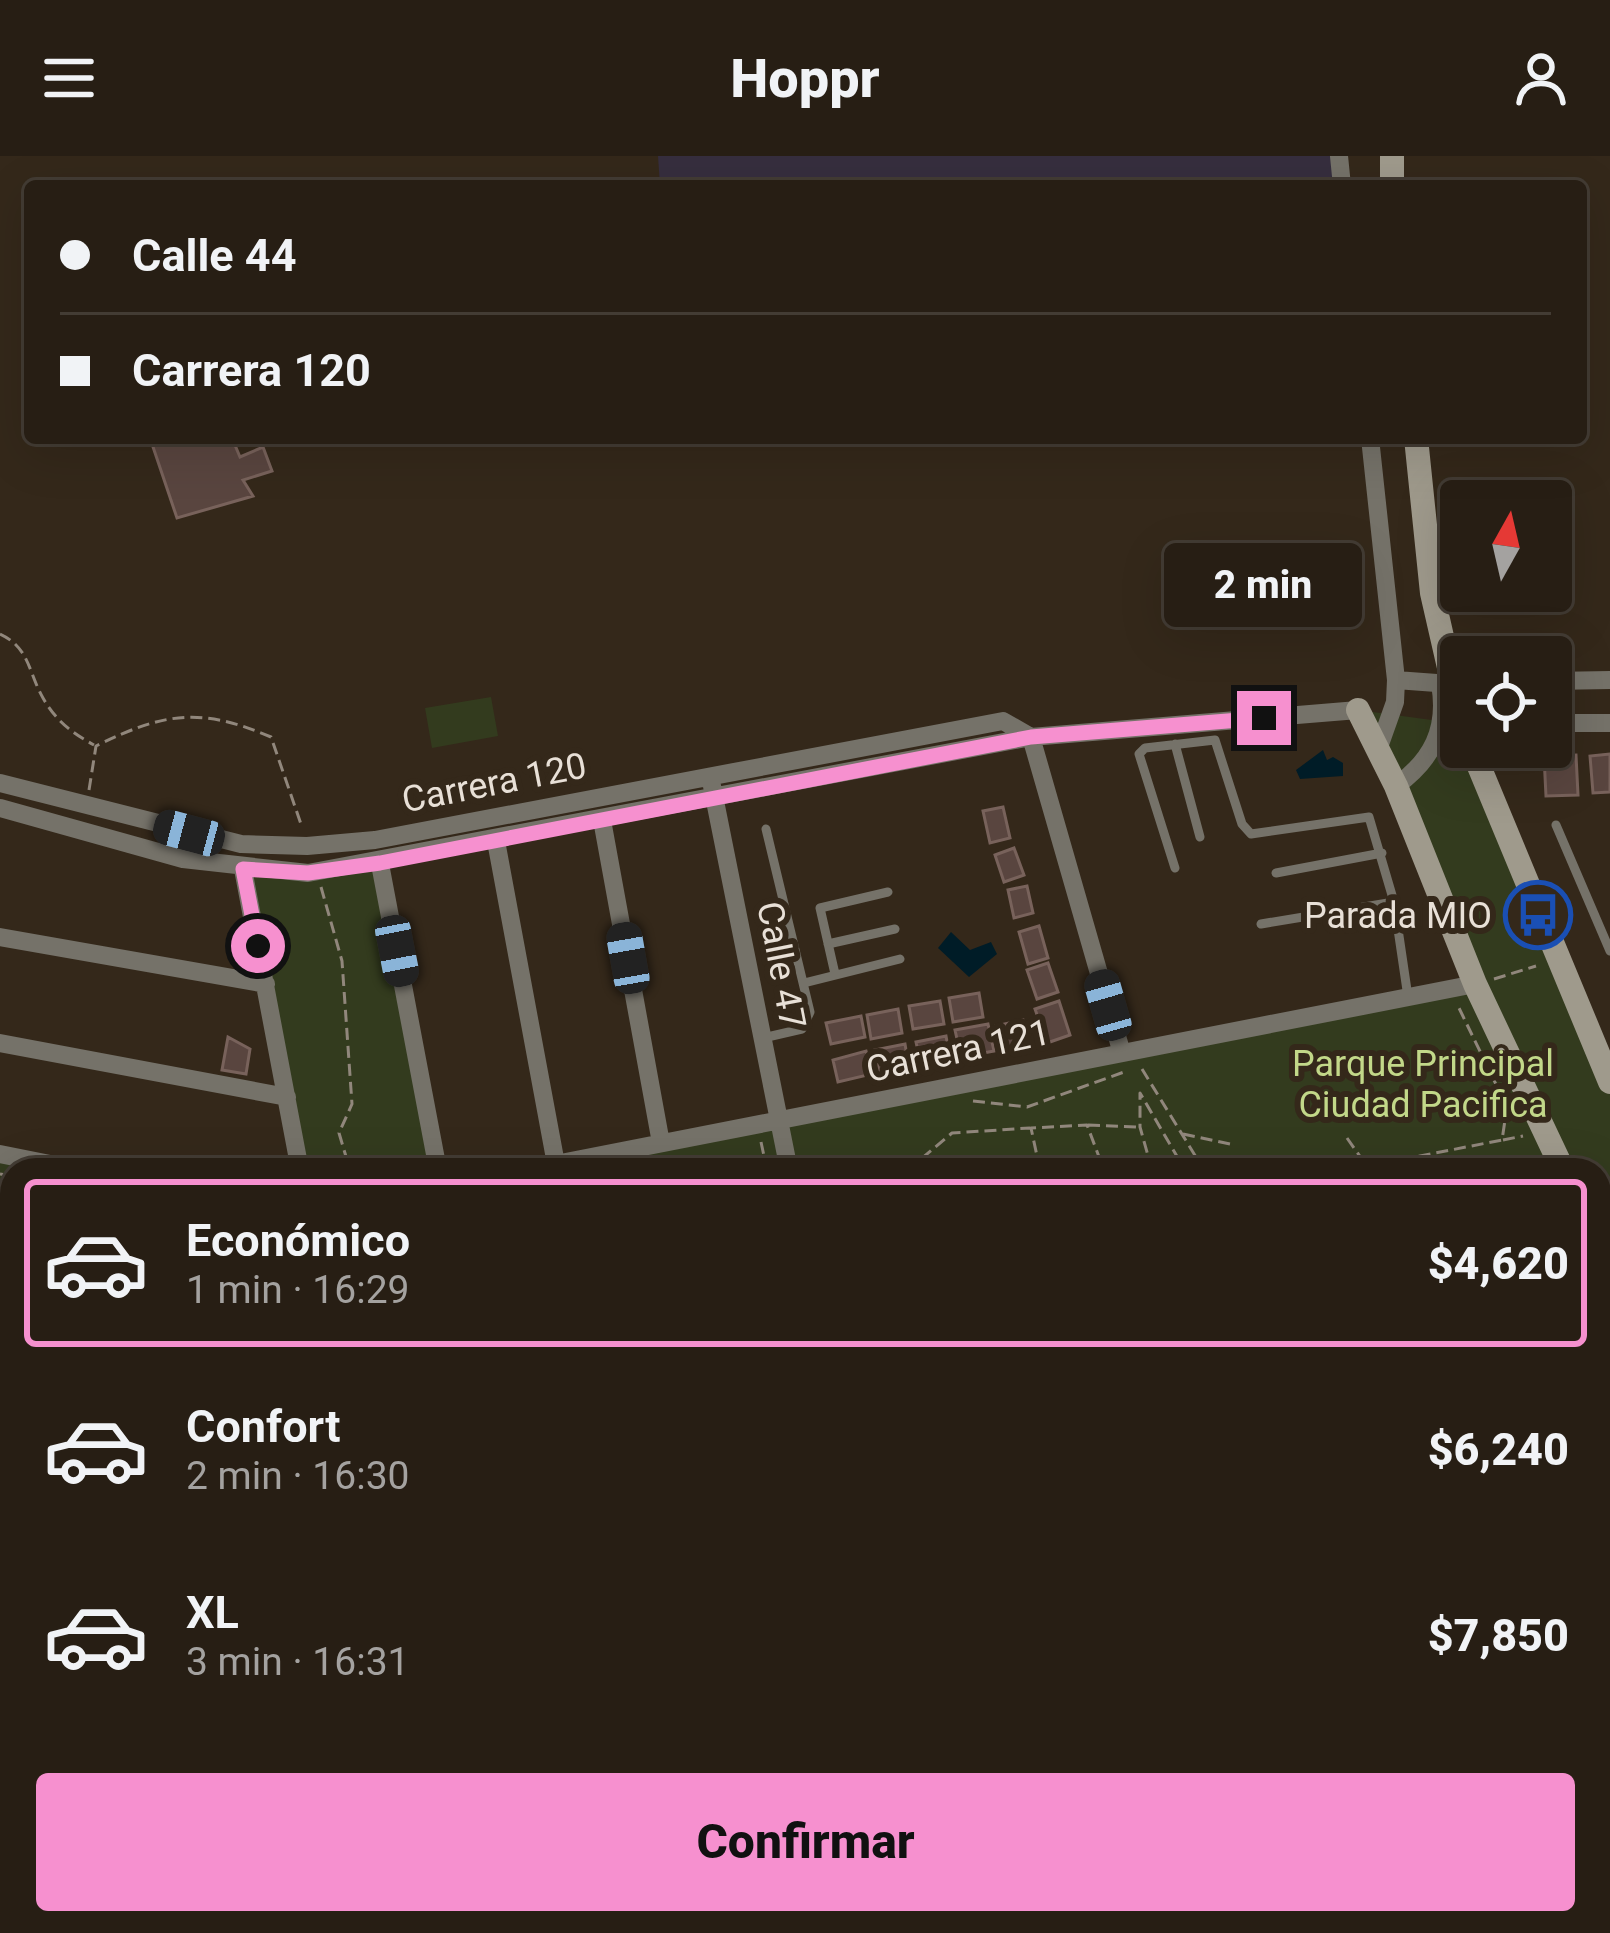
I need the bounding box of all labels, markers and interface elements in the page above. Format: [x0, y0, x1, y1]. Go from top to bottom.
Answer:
icon: menu [36, 45, 102, 111]
icon: person [1508, 45, 1574, 111]
text: Hoppr [730, 47, 880, 110]
text: Calle 44 [132, 229, 296, 282]
text: Carrera 120 [132, 344, 371, 397]
north arrow [1440, 480, 1572, 612]
map controls [1440, 480, 1572, 768]
callout: 2 min [1165, 544, 1363, 628]
text: 2 min [1214, 562, 1312, 608]
button: locate [1440, 636, 1572, 768]
route end [1237, 691, 1291, 745]
street label: Carrera 120 [398, 745, 590, 821]
car [150, 806, 228, 860]
bus stop icon: Parada MIO [1503, 880, 1573, 950]
place label: Parada MIO [1304, 895, 1492, 937]
street label: Calle 47 [748, 898, 814, 1033]
car [372, 912, 422, 990]
route start [231, 919, 285, 973]
car [604, 919, 652, 997]
car [1081, 965, 1135, 1045]
street label: Carrera 121 [862, 1011, 1054, 1091]
park label: Parque Principal Ciudad Pacifica [1292, 1043, 1554, 1126]
icon: car [42, 1209, 150, 1317]
text: Económico [186, 1214, 410, 1267]
text: $4,620 [1428, 1237, 1569, 1290]
text: 1 min · 16:29 [186, 1267, 409, 1313]
icon: car [42, 1395, 150, 1503]
text: Confort [186, 1400, 340, 1453]
text: $6,240 [1428, 1423, 1569, 1476]
text: 2 min · 16:30 [186, 1453, 409, 1499]
icon: car [42, 1581, 150, 1689]
text: XL [186, 1586, 239, 1639]
text: $7,850 [1428, 1609, 1569, 1662]
text: 3 min · 16:31 [186, 1639, 409, 1685]
button: Confirmar [36, 1773, 1575, 1911]

